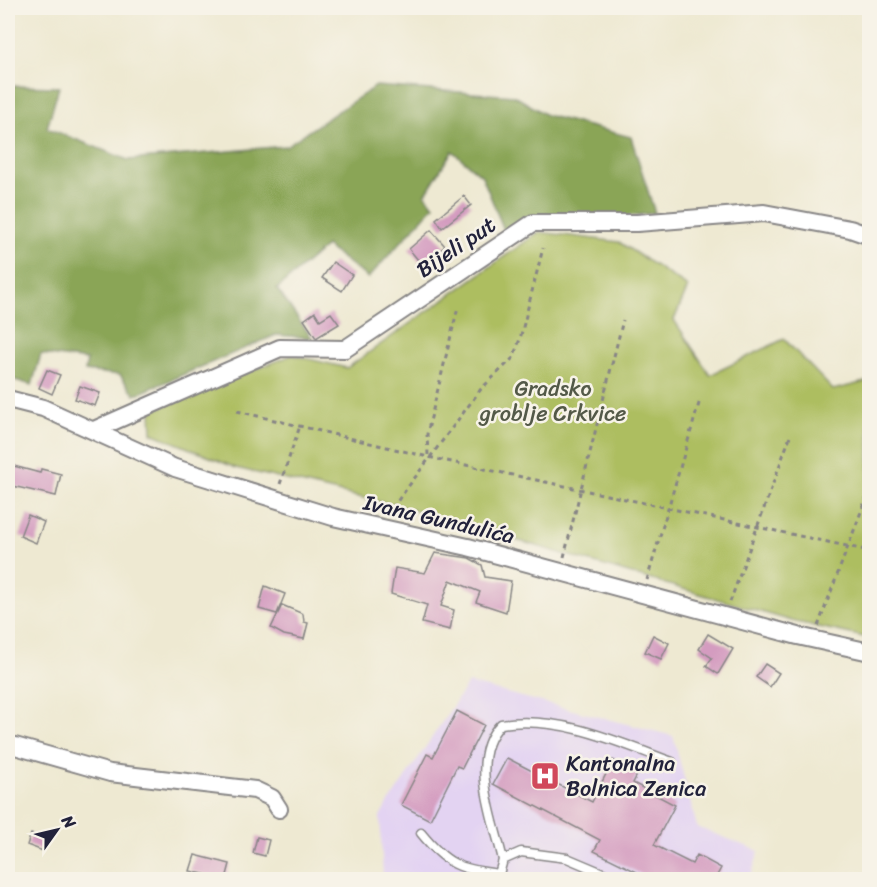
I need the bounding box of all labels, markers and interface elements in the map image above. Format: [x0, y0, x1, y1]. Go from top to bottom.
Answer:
street label: Bijeli put [408, 206, 504, 288]
park label: Gradsko groblje Crkvice [478, 369, 626, 433]
street label: Ivana Gundulića [359, 482, 518, 555]
place label: Kantonalna Bolnica Zenica [566, 744, 706, 808]
hospital icon: Kantonalna Bolnica Zenica [529, 760, 561, 792]
north arrow [27, 800, 87, 860]
text: N [53, 808, 85, 835]

